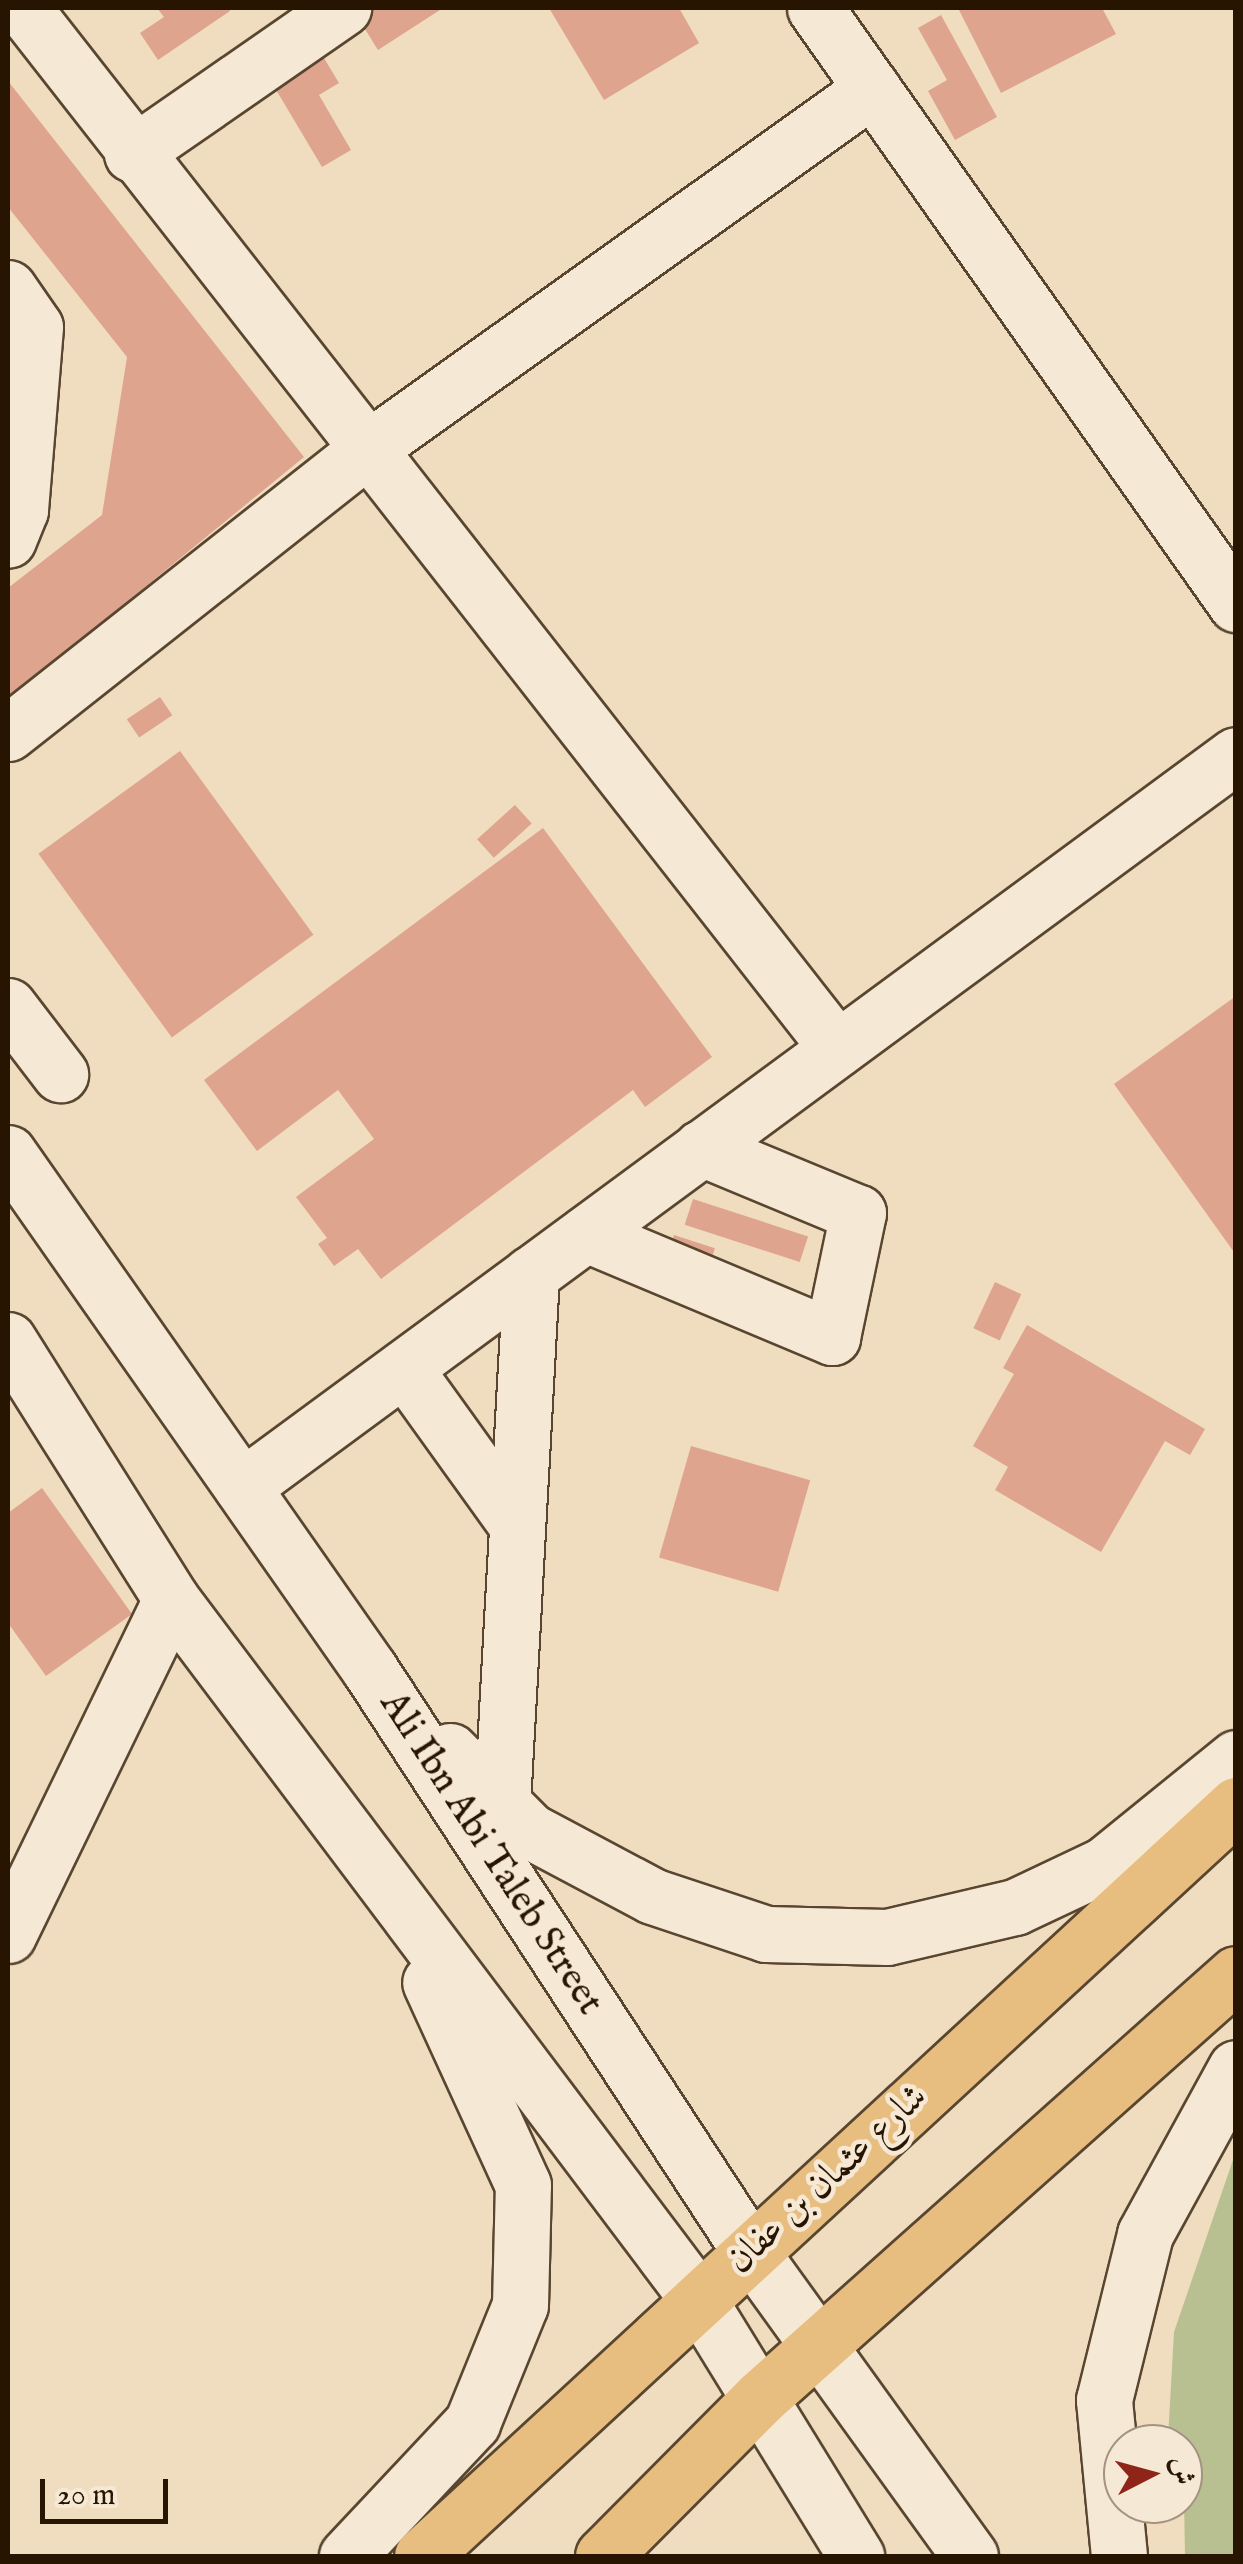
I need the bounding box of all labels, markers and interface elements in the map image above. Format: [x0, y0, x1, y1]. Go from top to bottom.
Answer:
street label: Ali Ibn Abi Taleb Street [369, 1684, 611, 2024]
street label: شارع عثمان بن عفان [718, 2075, 938, 2285]
north arrow [1103, 2424, 1203, 2524]
text: ش [1162, 2455, 1200, 2487]
scale bar [45, 2459, 172, 2521]
text: 20 m [57, 2477, 116, 2515]

